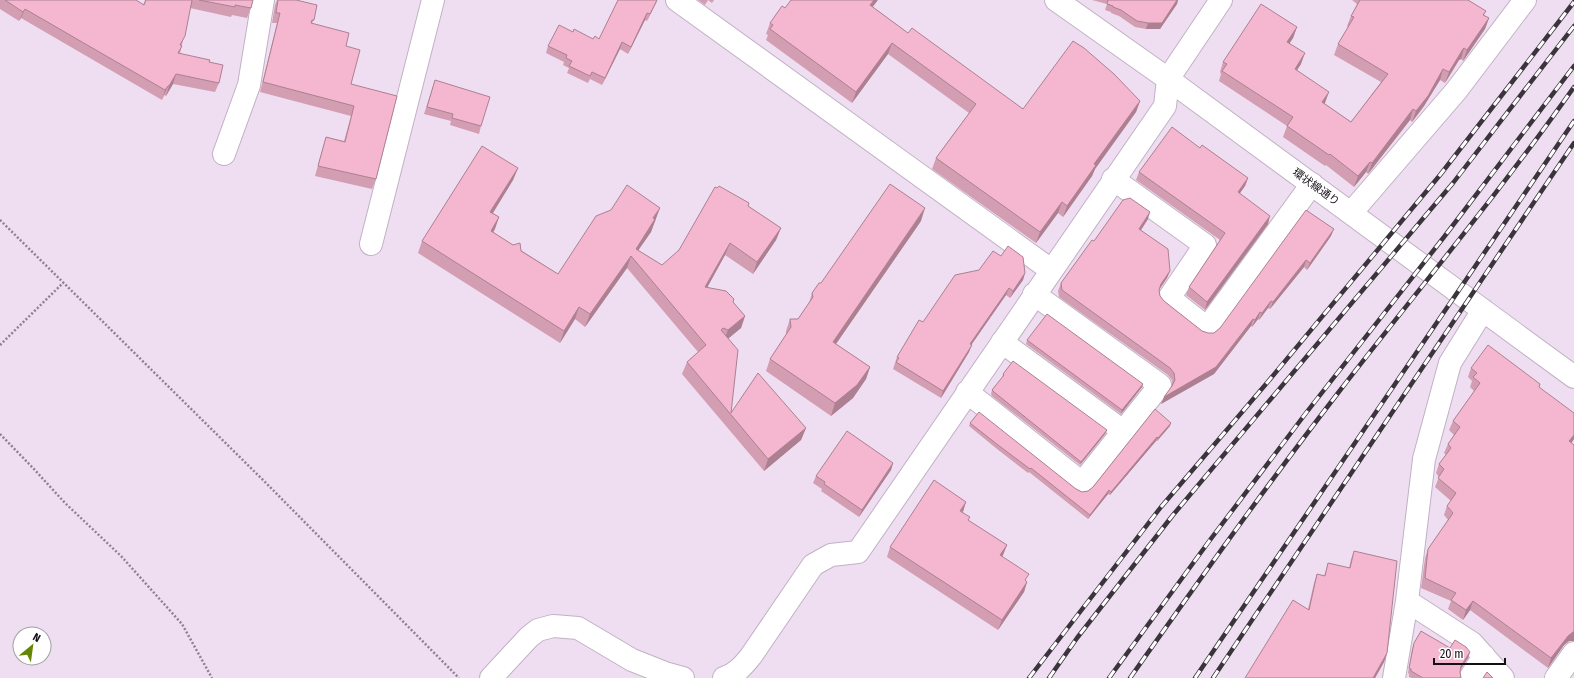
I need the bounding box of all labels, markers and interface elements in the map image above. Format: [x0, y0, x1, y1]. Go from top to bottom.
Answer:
street label: 環状線通り [1290, 166, 1342, 208]
north arrow [12, 626, 52, 666]
text: N [31, 630, 43, 645]
scale bar [1434, 640, 1505, 666]
text: 20 m [1440, 647, 1464, 661]

